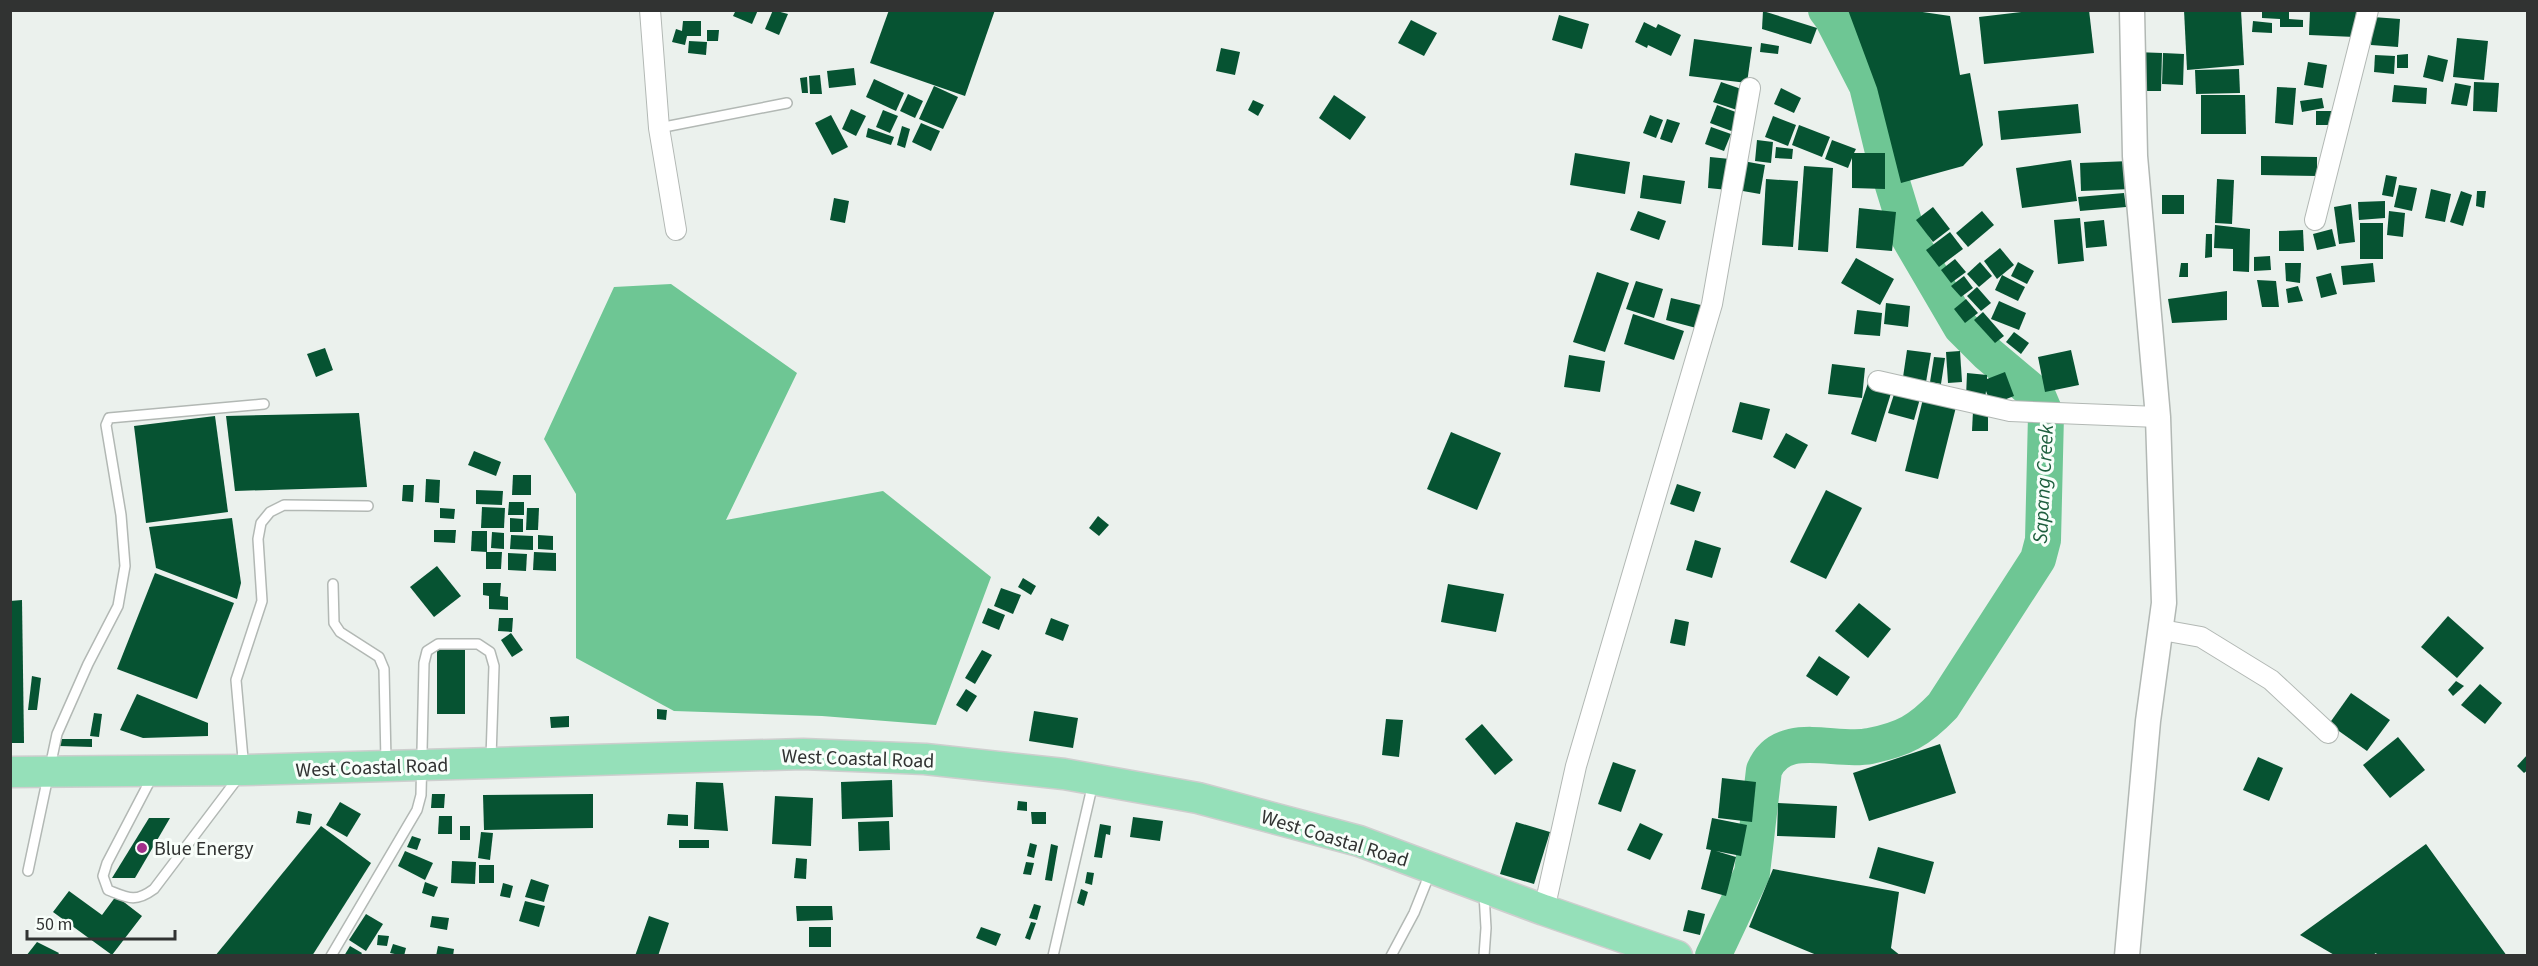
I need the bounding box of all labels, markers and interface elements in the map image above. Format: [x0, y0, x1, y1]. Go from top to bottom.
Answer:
water label: Sapang Creek [2025, 423, 2061, 544]
street label: West Coastal Road [781, 742, 935, 776]
street label: West Coastal Road [295, 751, 449, 785]
street label: West Coastal Road [1258, 803, 1412, 875]
place label: Blue Energy [154, 835, 254, 863]
marker: Blue Energy [135, 841, 149, 855]
scale bar [27, 903, 176, 941]
text: 50 m [36, 912, 72, 937]

